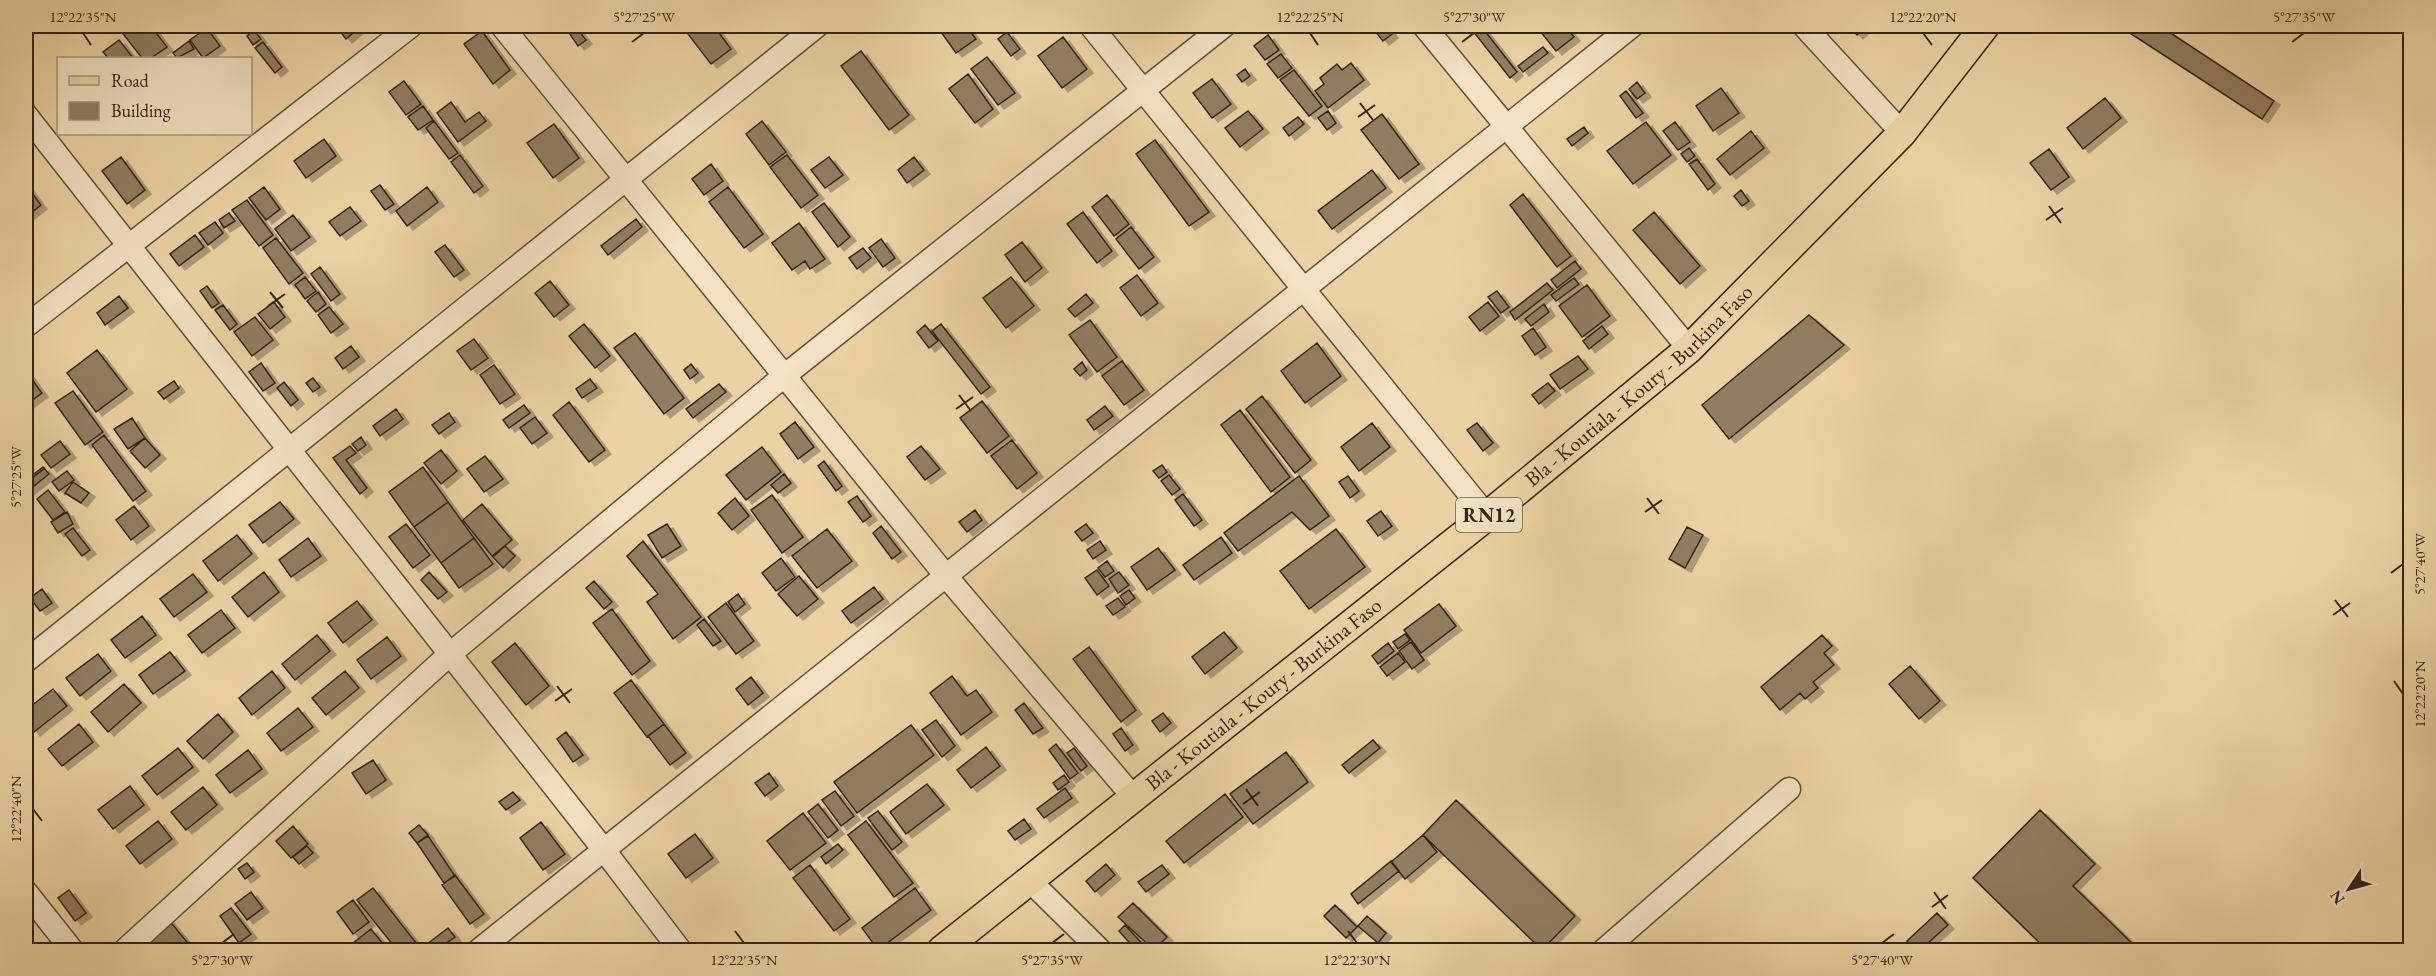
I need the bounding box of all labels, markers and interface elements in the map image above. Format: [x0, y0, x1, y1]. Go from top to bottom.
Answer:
text: 12°22'35"N [49, 7, 117, 26]
text: 5°27'25"W [613, 7, 675, 26]
text: 12°22'25"N [1276, 7, 1344, 26]
text: 5°27'30"W [1443, 7, 1505, 26]
text: 12°22'20"N [1889, 7, 1957, 26]
text: 5°27'35"W [2273, 7, 2335, 26]
legend [57, 57, 252, 135]
text: Road [111, 69, 150, 92]
text: Building [111, 99, 171, 122]
street label: Bla - Koutiala - Koury - Burkina Faso [1519, 278, 1758, 492]
text: 5°27'25"W [6, 446, 25, 508]
road number: RN12 [1456, 498, 1522, 532]
text: 5°27'40"W [2410, 533, 2429, 595]
street label: Bla - Koutiala - Koury - Burkina Faso [1140, 591, 1387, 796]
text: 12°22'20"N [2410, 660, 2429, 728]
text: 12°22'40"N [6, 775, 25, 843]
north arrow [2319, 859, 2379, 919]
text: N [2325, 886, 2350, 909]
text: 5°27'30"W [191, 950, 253, 969]
text: 12°22'35"N [710, 950, 778, 969]
text: 5°27'35"W [1021, 950, 1083, 969]
text: 12°22'30"N [1323, 950, 1391, 969]
text: 5°27'40"W [1851, 950, 1913, 969]

